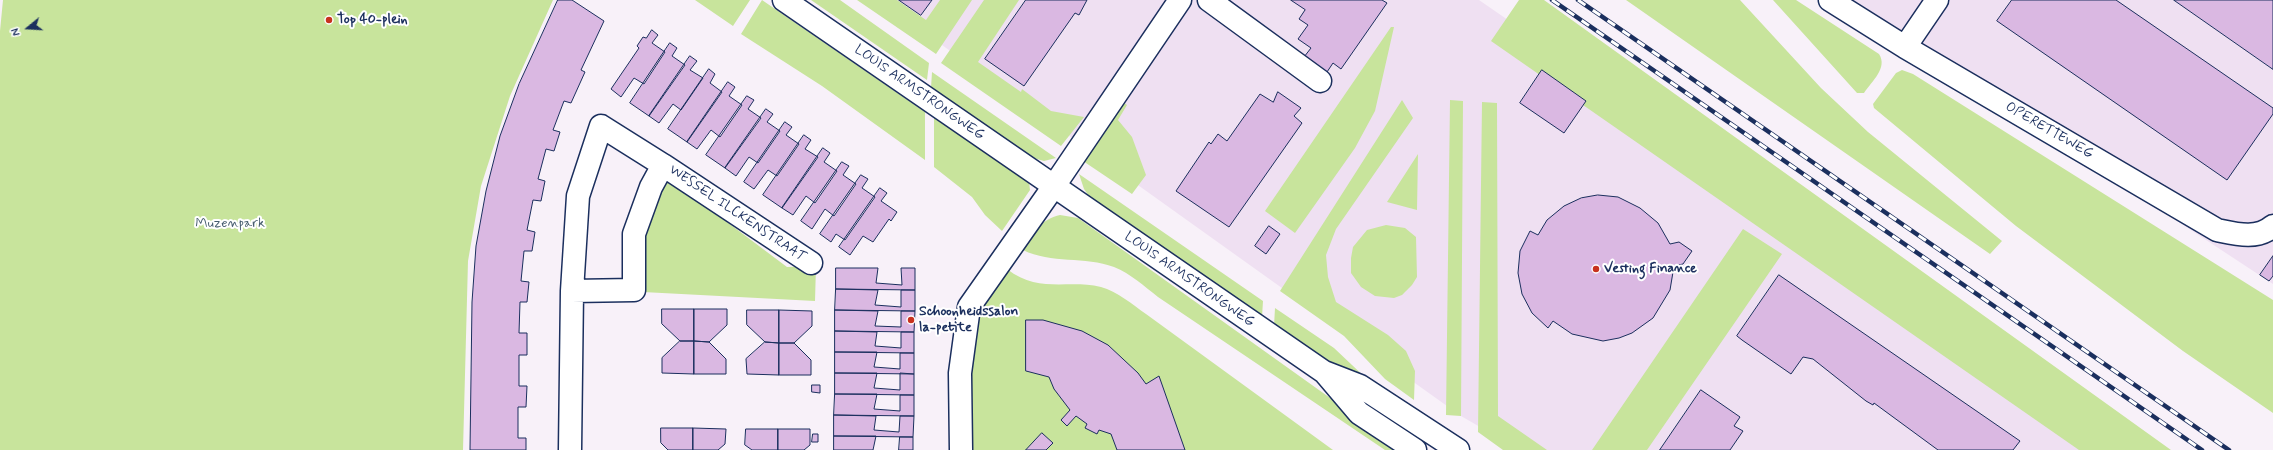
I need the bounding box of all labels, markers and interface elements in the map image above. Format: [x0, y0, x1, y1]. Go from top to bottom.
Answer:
north arrow [8, 8, 48, 48]
place label: Top 40-plein [337, 12, 408, 28]
marker: Top 40-plein [324, 15, 334, 25]
text: N [9, 26, 24, 37]
street label: LOUIS ARMSTRONGWEG [851, 42, 987, 144]
street label: OPERETTEWEG [2002, 99, 2096, 163]
street label: WESSEL ILCKENSTRAAT [665, 162, 809, 266]
park label: Muzenpark [195, 216, 265, 232]
street label: LOUIS ARMSTRONGWEG [1121, 229, 1257, 331]
place label: Vesting Finance [1604, 261, 1697, 277]
marker: Vesting Finance [1591, 264, 1601, 274]
place label: Schoonheidssalon la-petite [919, 304, 1018, 336]
marker: Schoonheidssalon la-petite [906, 315, 916, 325]

